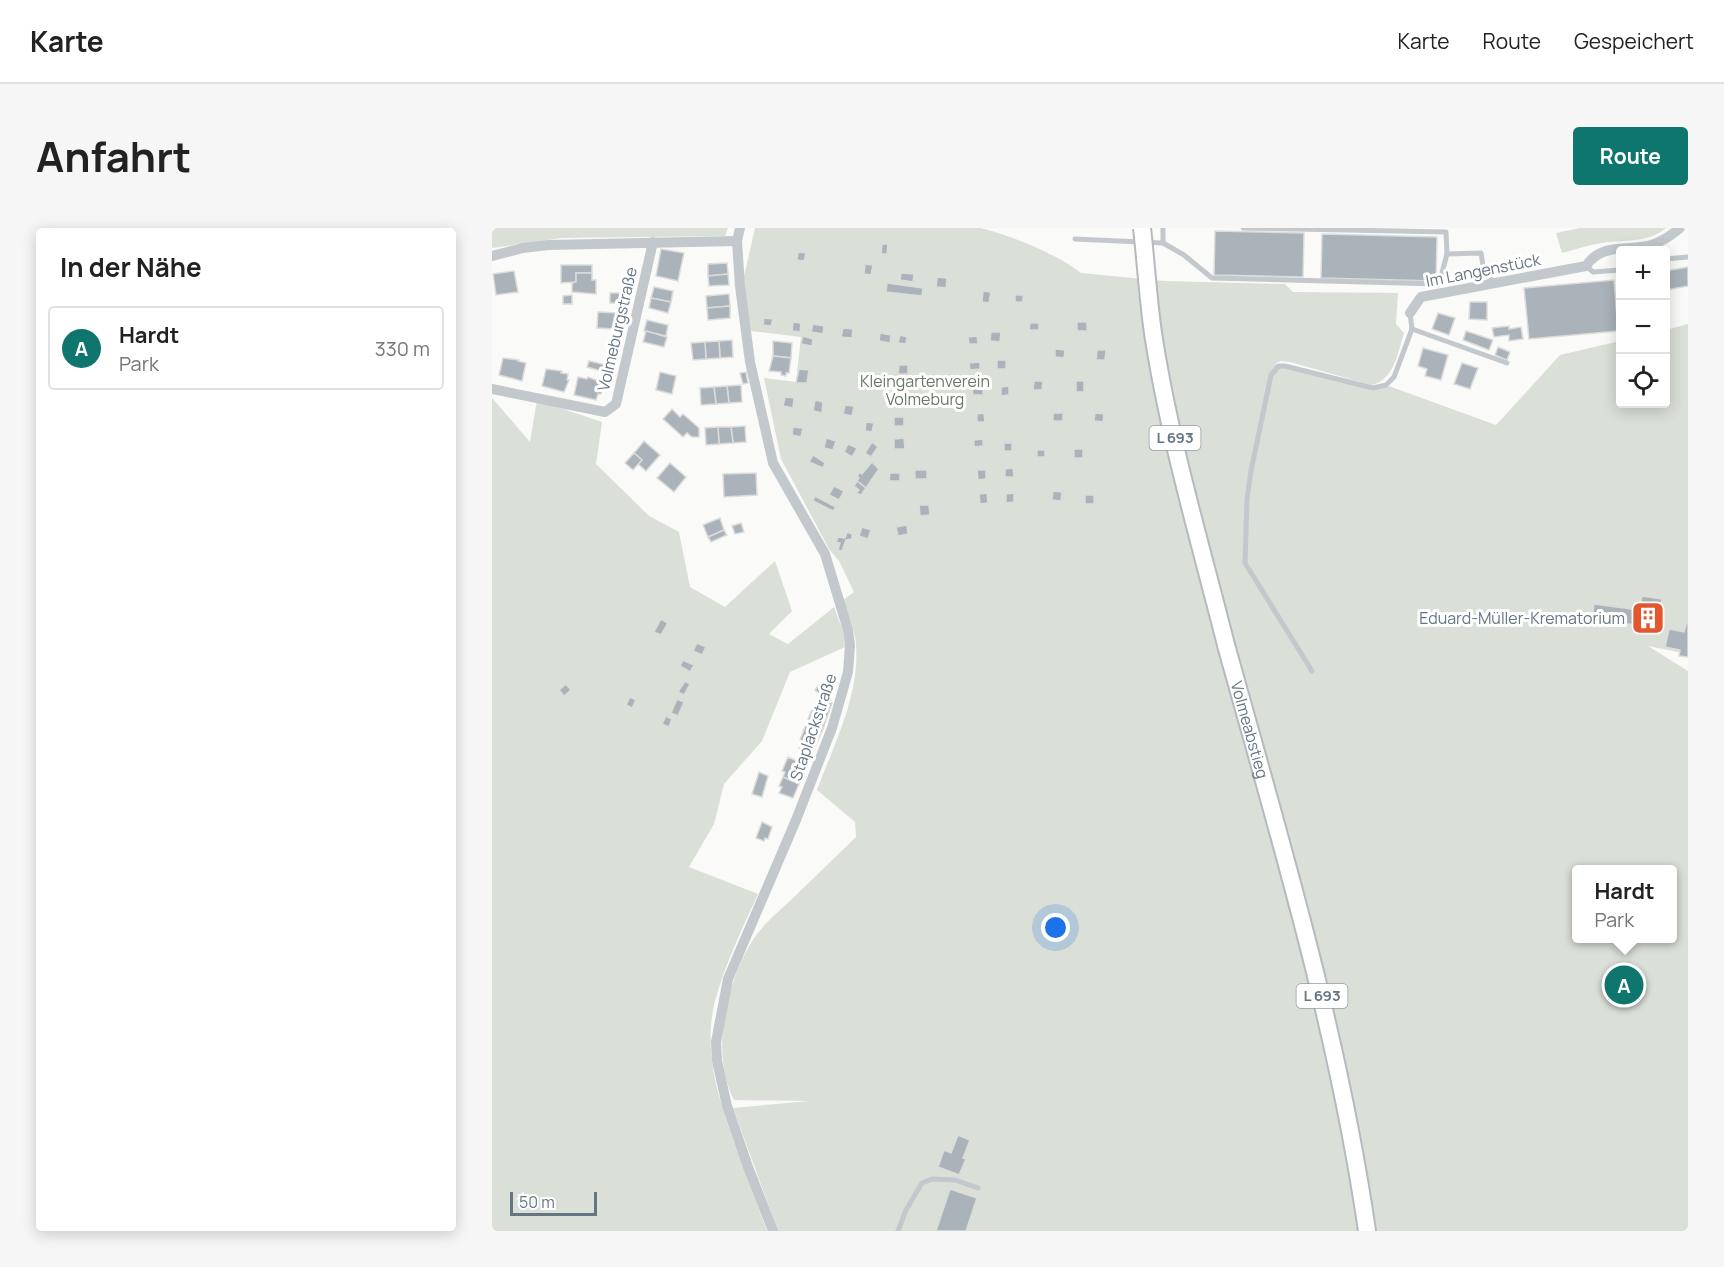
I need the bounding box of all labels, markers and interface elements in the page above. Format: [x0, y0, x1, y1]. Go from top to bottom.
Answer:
text: Karte [30, 22, 104, 60]
text: Karte [1398, 27, 1450, 55]
text: Route [1483, 27, 1541, 55]
text: Gespeichert [1574, 27, 1694, 55]
text: Anfahrt [36, 127, 191, 185]
button: Route [1573, 127, 1688, 185]
map controls [1616, 246, 1670, 408]
button: + [1616, 246, 1670, 300]
street label: Im Langenstück [1424, 248, 1543, 292]
text: In der Nähe [60, 249, 202, 285]
street label: Volmeburgstraße [592, 265, 642, 393]
button: − [1616, 300, 1670, 354]
text: Hardt [119, 320, 179, 350]
text: A [75, 335, 88, 362]
text: 330 m [375, 335, 430, 362]
text: Park [119, 350, 159, 377]
button: locate [1616, 354, 1670, 408]
park label: Kleingartenverein Volmeburg [860, 370, 990, 410]
road number: L 693 [1150, 426, 1200, 450]
building icon: Eduard-Müller-Krematorium [1630, 600, 1666, 636]
place label: Eduard-Müller-Krematorium [1419, 607, 1625, 629]
street label: Staplackstraße [784, 670, 842, 784]
street label: Volmeabstieg [1226, 678, 1274, 781]
popup [1572, 865, 1677, 943]
text: Hardt [1594, 876, 1655, 906]
text: Park [1594, 906, 1634, 933]
your location [1041, 913, 1070, 942]
pin: A [1604, 962, 1644, 1008]
road number: L 693 [1296, 984, 1348, 1008]
scale bar [510, 1189, 597, 1216]
text: 50 m [519, 1191, 555, 1213]

